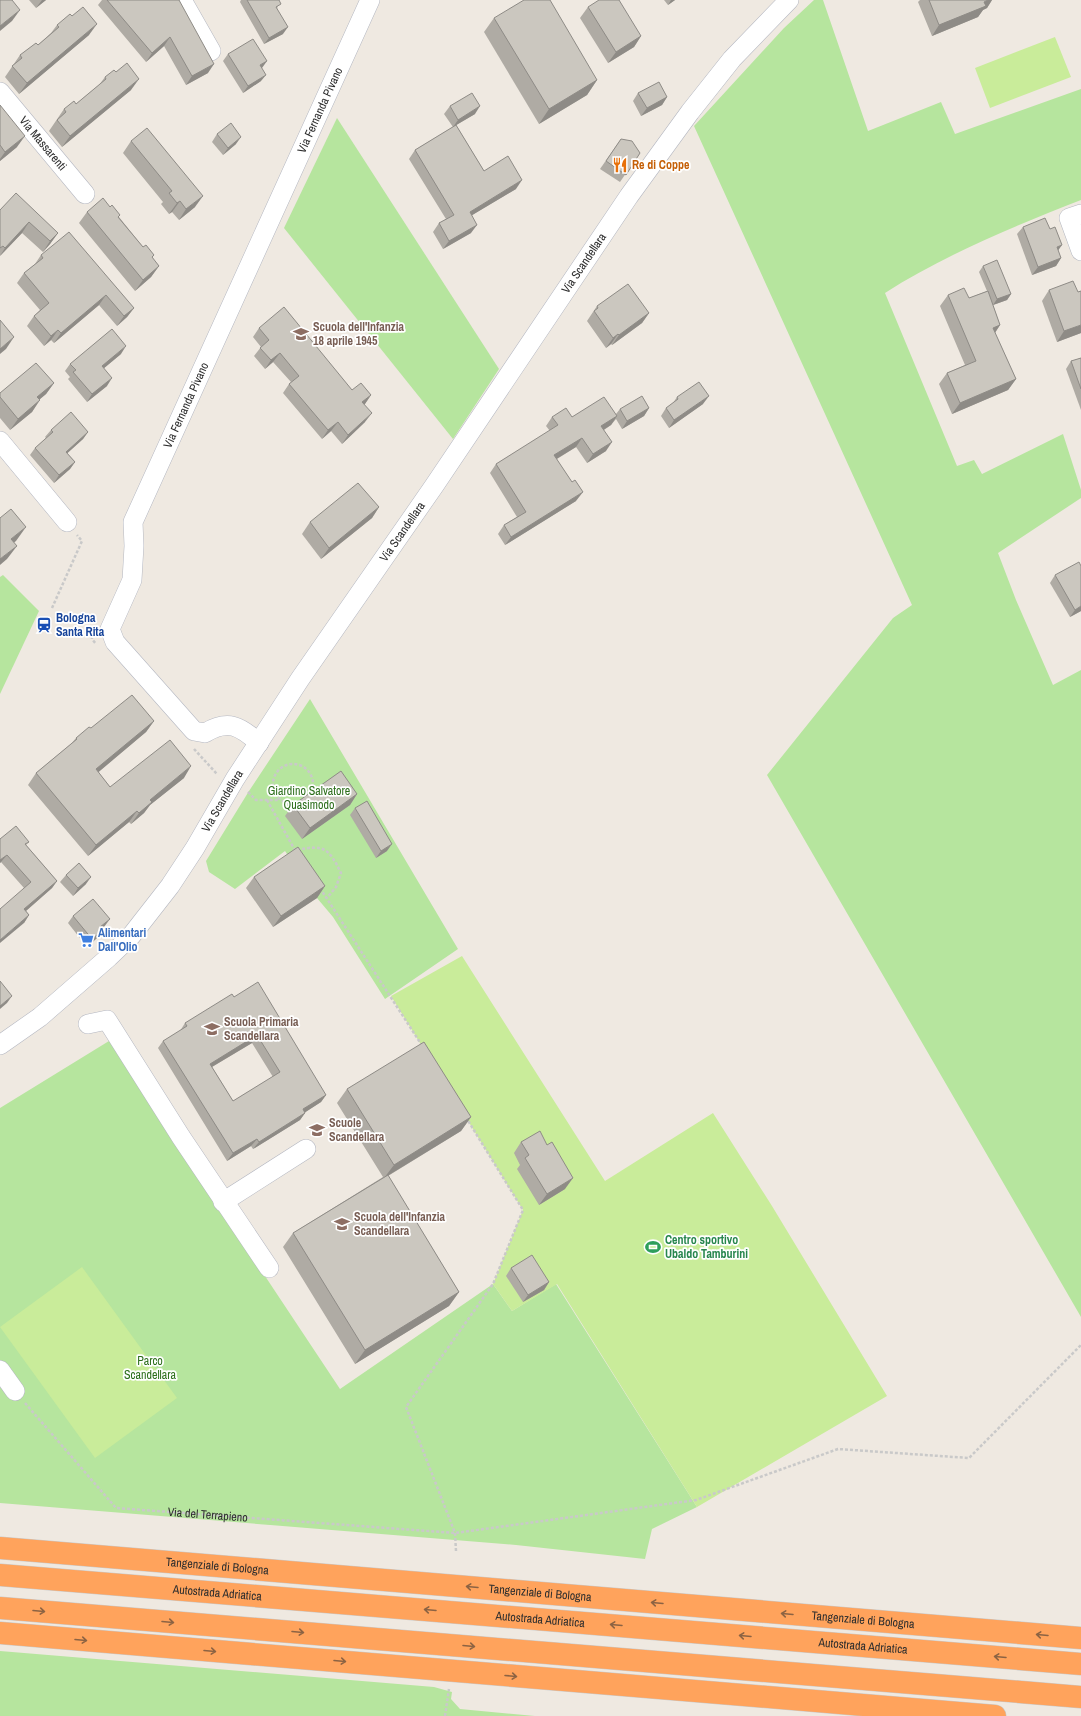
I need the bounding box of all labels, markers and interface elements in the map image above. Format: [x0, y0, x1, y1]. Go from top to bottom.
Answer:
street label: Via Fernanda Pivano [294, 65, 346, 156]
street label: Via Massarenti [16, 113, 70, 174]
restaurant icon: Re di Coppe [611, 156, 629, 174]
place label: Re di Coppe [632, 157, 690, 173]
street label: Via Scandellara [558, 230, 610, 297]
place label: Scuola dell'Infanzia 18 aprile 1945 [313, 319, 404, 349]
school or university icon: Scuola dell'Infanzia 18 aprile 1945 [292, 325, 310, 343]
street label: Via Fernanda Pivano [160, 360, 212, 451]
street label: Via Scandellara [376, 498, 429, 565]
place label: Bologna Santa Rita [56, 610, 105, 640]
station icon: Bologna Santa Rita [35, 616, 53, 634]
street label: Via Scandellara [198, 766, 247, 835]
park label: Giardino Salvatore Quasimodo [268, 783, 350, 813]
place label: Alimentari Dall'Olio [98, 925, 146, 955]
supermarket icon: Alimentari Dall'Olio [77, 931, 95, 949]
place label: Scuola Primaria Scandellara [224, 1014, 299, 1044]
school or university icon: Scuola Primaria Scandellara [203, 1020, 221, 1038]
place label: Scuole Scandellara [329, 1115, 385, 1145]
school or university icon: Scuole Scandellara [308, 1121, 326, 1139]
place label: Scuola dell'Infanzia Scandellara [354, 1209, 445, 1239]
school or university icon: Scuola dell'Infanzia Scandellara [333, 1215, 351, 1233]
place label: Centro sportivo Ubaldo Tamburini [665, 1232, 748, 1262]
sports icon: Centro sportivo Ubaldo Tamburini [644, 1238, 662, 1256]
park label: Parco Scandellara [124, 1353, 177, 1383]
street label: Via del Terrapieno [167, 1504, 248, 1526]
street label: Tangenziale di Bologna [165, 1554, 270, 1578]
street label: Autostrada Adriatica [171, 1581, 263, 1605]
street label: Tangenziale di Bologna [488, 1581, 593, 1605]
one-way arrow [466, 1584, 479, 1591]
one-way arrow [651, 1600, 664, 1607]
one-way arrow [32, 1607, 45, 1614]
one-way arrow [424, 1607, 437, 1614]
street label: Autostrada Adriatica [494, 1608, 586, 1631]
street label: Tangenziale di Bologna [811, 1608, 916, 1632]
one-way arrow [781, 1610, 794, 1617]
one-way arrow [161, 1618, 174, 1625]
one-way arrow [610, 1622, 623, 1629]
one-way arrow [291, 1629, 304, 1636]
one-way arrow [1036, 1631, 1049, 1639]
one-way arrow [739, 1633, 752, 1640]
street label: Autostrada Adriatica [817, 1634, 909, 1658]
one-way arrow [74, 1636, 87, 1643]
one-way arrow [462, 1643, 475, 1650]
one-way arrow [203, 1647, 216, 1654]
one-way arrow [994, 1654, 1007, 1661]
one-way arrow [333, 1658, 346, 1665]
one-way arrow [504, 1672, 517, 1679]

